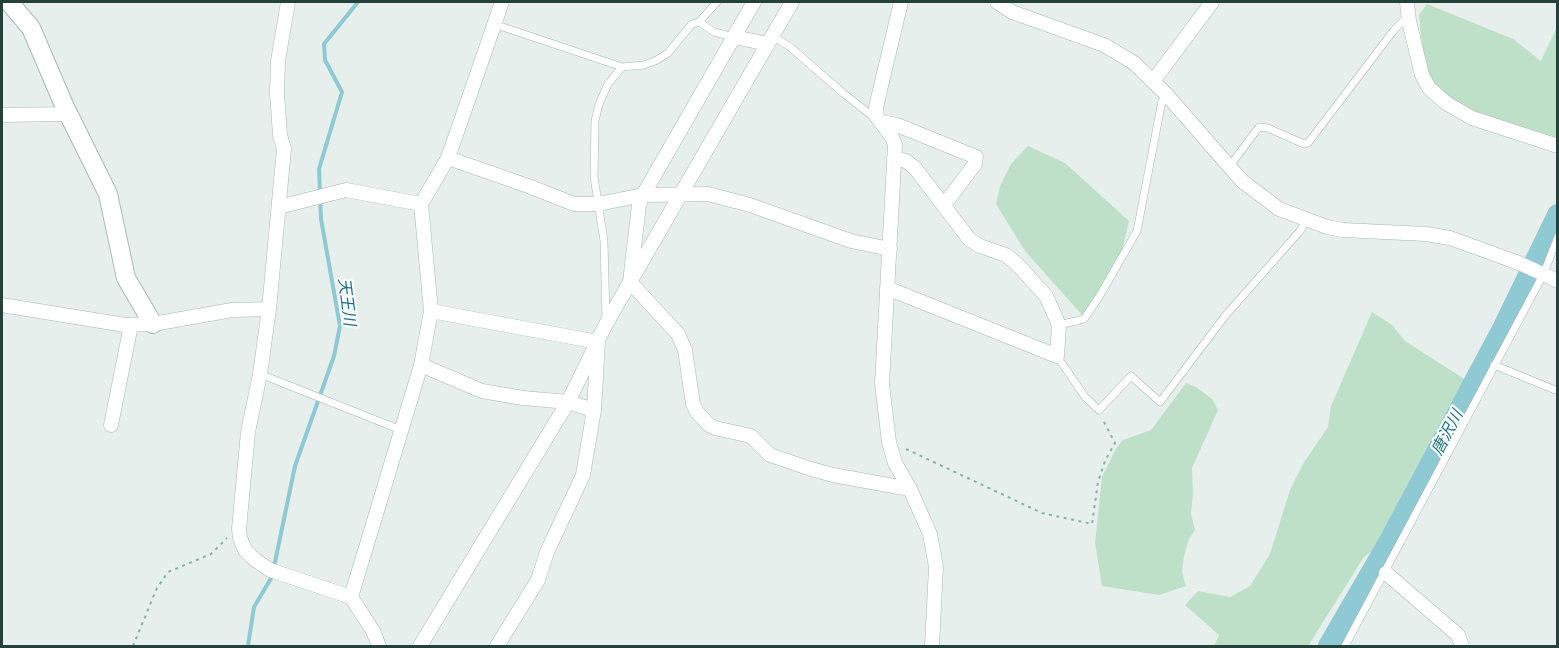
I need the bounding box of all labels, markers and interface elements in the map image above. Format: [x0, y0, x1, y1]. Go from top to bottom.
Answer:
water label: 天王川 [334, 277, 358, 327]
water label: 唐沢川 [1428, 407, 1468, 459]

